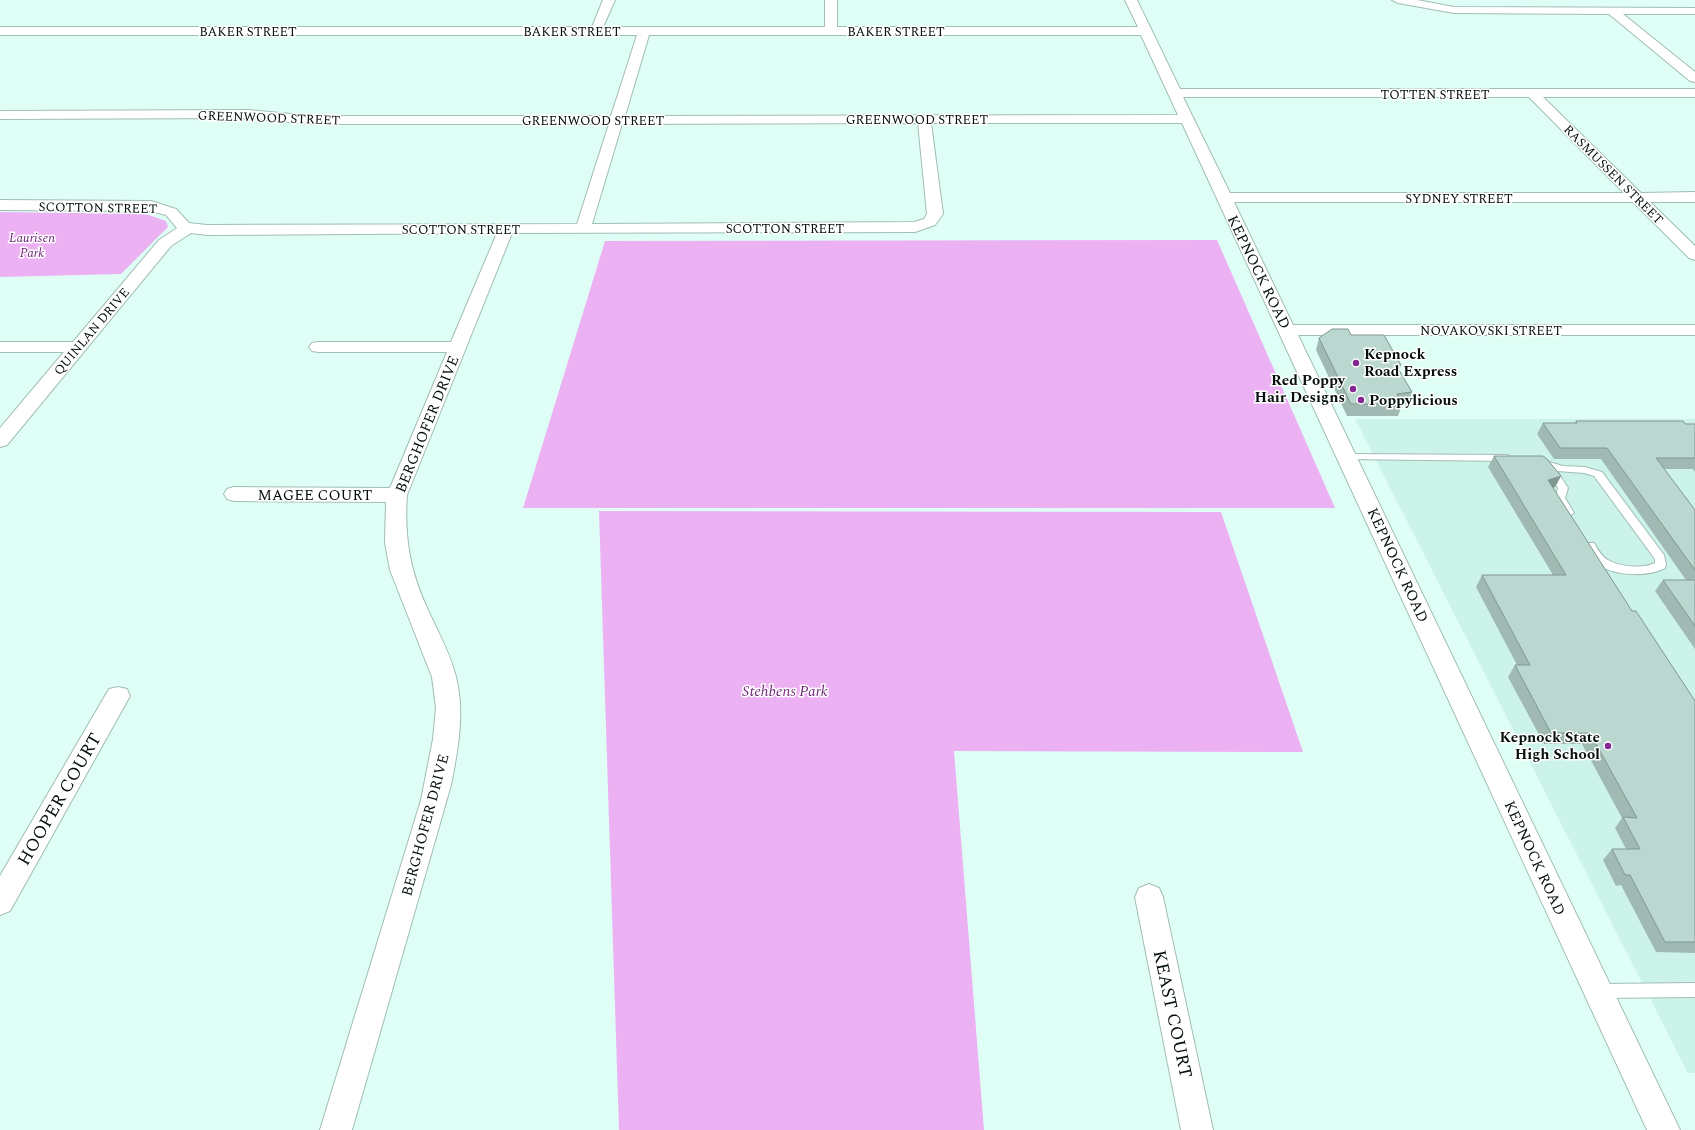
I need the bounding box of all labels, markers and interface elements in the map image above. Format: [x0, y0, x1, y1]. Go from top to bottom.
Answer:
street label: BAKER STREET [199, 22, 297, 42]
street label: BAKER STREET [523, 22, 621, 42]
street label: BAKER STREET [847, 22, 945, 42]
street label: TOTTEN STREET [1381, 85, 1490, 105]
street label: GREENWOOD STREET [197, 106, 341, 130]
street label: GREENWOOD STREET [846, 110, 989, 130]
street label: GREENWOOD STREET [522, 111, 665, 131]
street label: RASMUSSEN STREET [1559, 120, 1668, 229]
street label: SYDNEY STREET [1405, 189, 1513, 209]
street label: SCOTTON STREET [39, 197, 158, 219]
street label: KEPNOCK ROAD [1221, 211, 1296, 333]
street label: SCOTTON STREET [726, 219, 845, 239]
street label: SCOTTON STREET [402, 220, 521, 240]
park label: Laurisen Park [9, 228, 55, 263]
street label: QUINLAN DRIVE [49, 283, 135, 380]
street label: NOVAKOVSKI STREET [1420, 321, 1562, 341]
place label: Kepnock Road Express [1364, 343, 1457, 383]
street label: BERGHOFER DRIVE [389, 352, 466, 496]
marker: Kepnock Road Express [1351, 358, 1361, 368]
place label: Red Poppy Hair Designs [1255, 369, 1346, 409]
marker: Red Poppy Hair Designs [1348, 384, 1358, 394]
place label: Poppylicious [1369, 389, 1458, 412]
marker: Poppylicious [1356, 395, 1366, 405]
street label: MAGEE COURT [258, 484, 372, 507]
street label: KEPNOCK ROAD [1361, 504, 1434, 626]
park label: Stehbens Park [742, 680, 828, 703]
place label: Kepnock State High School [1499, 726, 1600, 766]
street label: HOOPER COURT [10, 728, 108, 871]
marker: Kepnock State High School [1603, 741, 1613, 751]
street label: BERGHOFER DRIVE [395, 752, 456, 899]
street label: KEPNOCK ROAD [1498, 797, 1571, 919]
street label: KEAST COURT [1146, 948, 1199, 1081]

